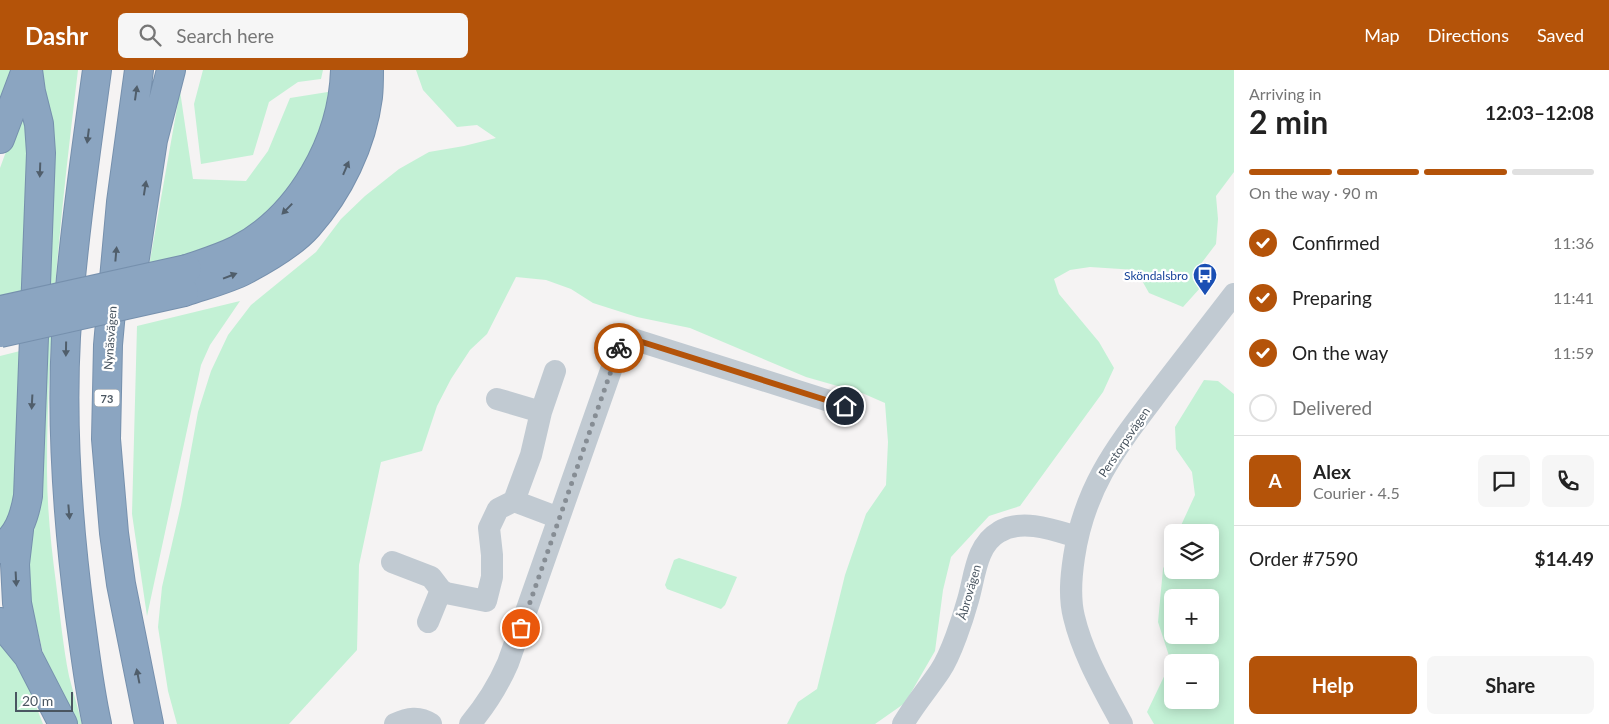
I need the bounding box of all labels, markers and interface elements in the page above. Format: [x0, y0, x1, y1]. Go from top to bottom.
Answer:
search box [118, 13, 468, 58]
text: Dashr [25, 21, 88, 50]
icon: search [136, 21, 164, 49]
text: Search here [176, 24, 274, 47]
text: Map [1364, 24, 1400, 46]
text: Directions [1428, 24, 1509, 46]
text: Saved [1537, 24, 1584, 46]
text: Arriving in [1249, 84, 1322, 103]
one-way arrow [132, 85, 140, 101]
text: 12:03–12:08 [1485, 101, 1594, 124]
text: 2 min [1249, 102, 1328, 141]
one-way arrow [84, 128, 92, 144]
one-way arrow [342, 161, 350, 175]
one-way arrow [36, 162, 44, 178]
one-way arrow [142, 180, 150, 196]
text: On the way · 90 m [1249, 183, 1378, 202]
one-way arrow [281, 202, 293, 214]
icon: check [1249, 229, 1277, 257]
text: Confirmed [1292, 231, 1380, 254]
text: 11:36 [1553, 233, 1594, 252]
one-way arrow [113, 246, 121, 262]
bus stop icon: Sköndalsbro [1192, 262, 1218, 296]
place label: Sköndalsbro [1124, 268, 1188, 283]
one-way arrow [223, 272, 238, 280]
icon: check [1249, 284, 1277, 312]
text: Preparing [1292, 286, 1372, 309]
text: 11:41 [1553, 288, 1594, 307]
street label: Nynäsvägen [100, 305, 120, 371]
courier [594, 323, 644, 373]
icon: bike [605, 334, 633, 362]
icon: check [1249, 339, 1277, 367]
text: On the way [1292, 341, 1388, 364]
one-way arrow [62, 342, 70, 358]
text: 11:59 [1553, 343, 1594, 362]
pin [824, 385, 866, 427]
road number: 73 [94, 389, 120, 406]
icon: home [831, 392, 859, 420]
one-way arrow [27, 395, 35, 411]
text: Delivered [1292, 396, 1372, 419]
street label: Perstorpsvägen [1095, 404, 1153, 480]
button: chat [1478, 455, 1530, 507]
button: phone [1542, 455, 1594, 507]
text: Alex [1313, 460, 1351, 483]
text: A [1268, 469, 1282, 492]
text: Courier · 4.5 [1313, 483, 1400, 502]
one-way arrow [66, 504, 74, 520]
map controls [1164, 524, 1219, 709]
button: layers [1164, 524, 1219, 579]
text: Order #7590 [1249, 547, 1358, 570]
text: $14.49 [1534, 547, 1594, 570]
street label: Åbrovägen [954, 563, 984, 621]
one-way arrow [13, 571, 21, 587]
button: + [1164, 589, 1219, 644]
pin [500, 607, 542, 649]
icon: bag [507, 614, 535, 642]
button: − [1164, 654, 1219, 709]
button: Help [1249, 656, 1417, 714]
button: Share [1427, 656, 1594, 714]
one-way arrow [134, 669, 142, 684]
scale bar [15, 689, 72, 712]
text: 20 m [22, 692, 53, 709]

